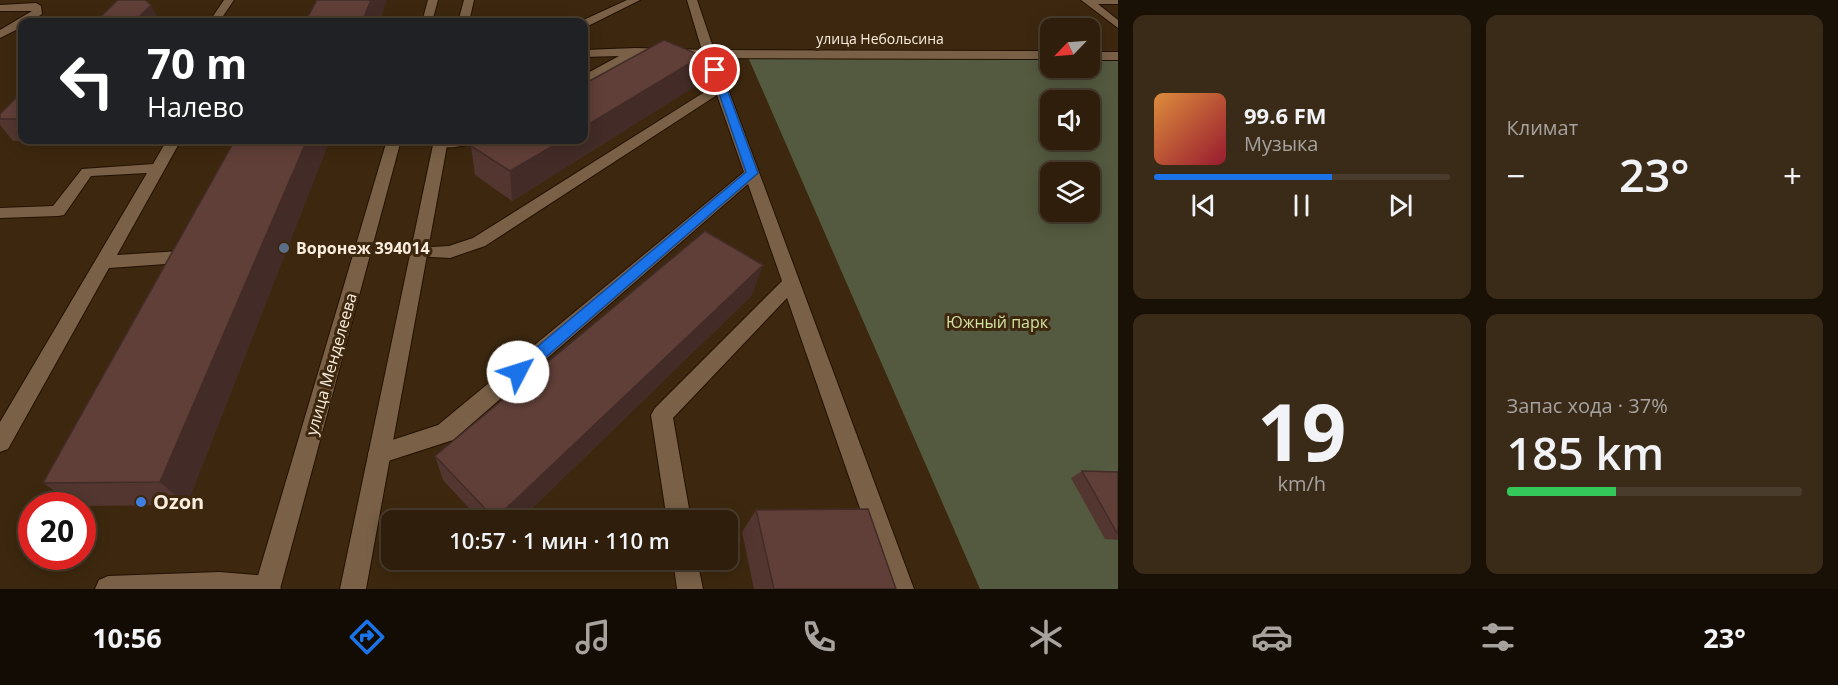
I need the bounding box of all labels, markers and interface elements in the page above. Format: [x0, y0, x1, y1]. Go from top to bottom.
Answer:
north arrow [1040, 18, 1100, 78]
map controls [1040, 18, 1100, 222]
street label: улица Небольсина [816, 29, 944, 48]
text: 70 m [147, 34, 247, 91]
icon: left [48, 42, 126, 120]
pin [689, 44, 740, 95]
icon: arrive [698, 53, 731, 86]
text: Налево [147, 88, 244, 125]
button: sound [1040, 90, 1100, 150]
text: 99.6 FM [1244, 100, 1327, 130]
text: Климат [1507, 114, 1578, 141]
text: Музыка [1244, 130, 1318, 157]
text: 23° [1619, 144, 1690, 205]
text: − [1507, 153, 1525, 198]
text: + [1783, 153, 1802, 198]
button: layers [1040, 162, 1100, 222]
icon: previous [1187, 189, 1220, 222]
icon: pause [1285, 189, 1318, 222]
icon: next [1384, 189, 1417, 222]
place label: Воронеж 394014 [296, 237, 430, 259]
marker: Воронеж 394014 [277, 241, 291, 255]
street label: улица Менделеева [300, 290, 362, 438]
park label: Южный парк [946, 311, 1049, 333]
position arrow [486, 340, 550, 404]
text: 19 [1257, 378, 1346, 484]
text: Запас хода · 37% [1507, 392, 1668, 419]
text: 185 km [1507, 422, 1664, 483]
text: km/h [1277, 470, 1326, 497]
place label: Ozon [153, 488, 204, 515]
speed limit sign: 20 [18, 492, 96, 570]
marker: Ozon [134, 495, 148, 509]
text: 10:57 · 1 мин · 110 m [449, 525, 670, 555]
icon: directions [346, 616, 388, 658]
icon: music [572, 616, 614, 658]
icon: phone [798, 616, 840, 658]
icon: climate [1025, 616, 1067, 658]
icon: car [1251, 616, 1293, 658]
icon: filters [1477, 616, 1519, 658]
text: 10:56 [92, 619, 162, 656]
text: 23° [1703, 619, 1746, 656]

